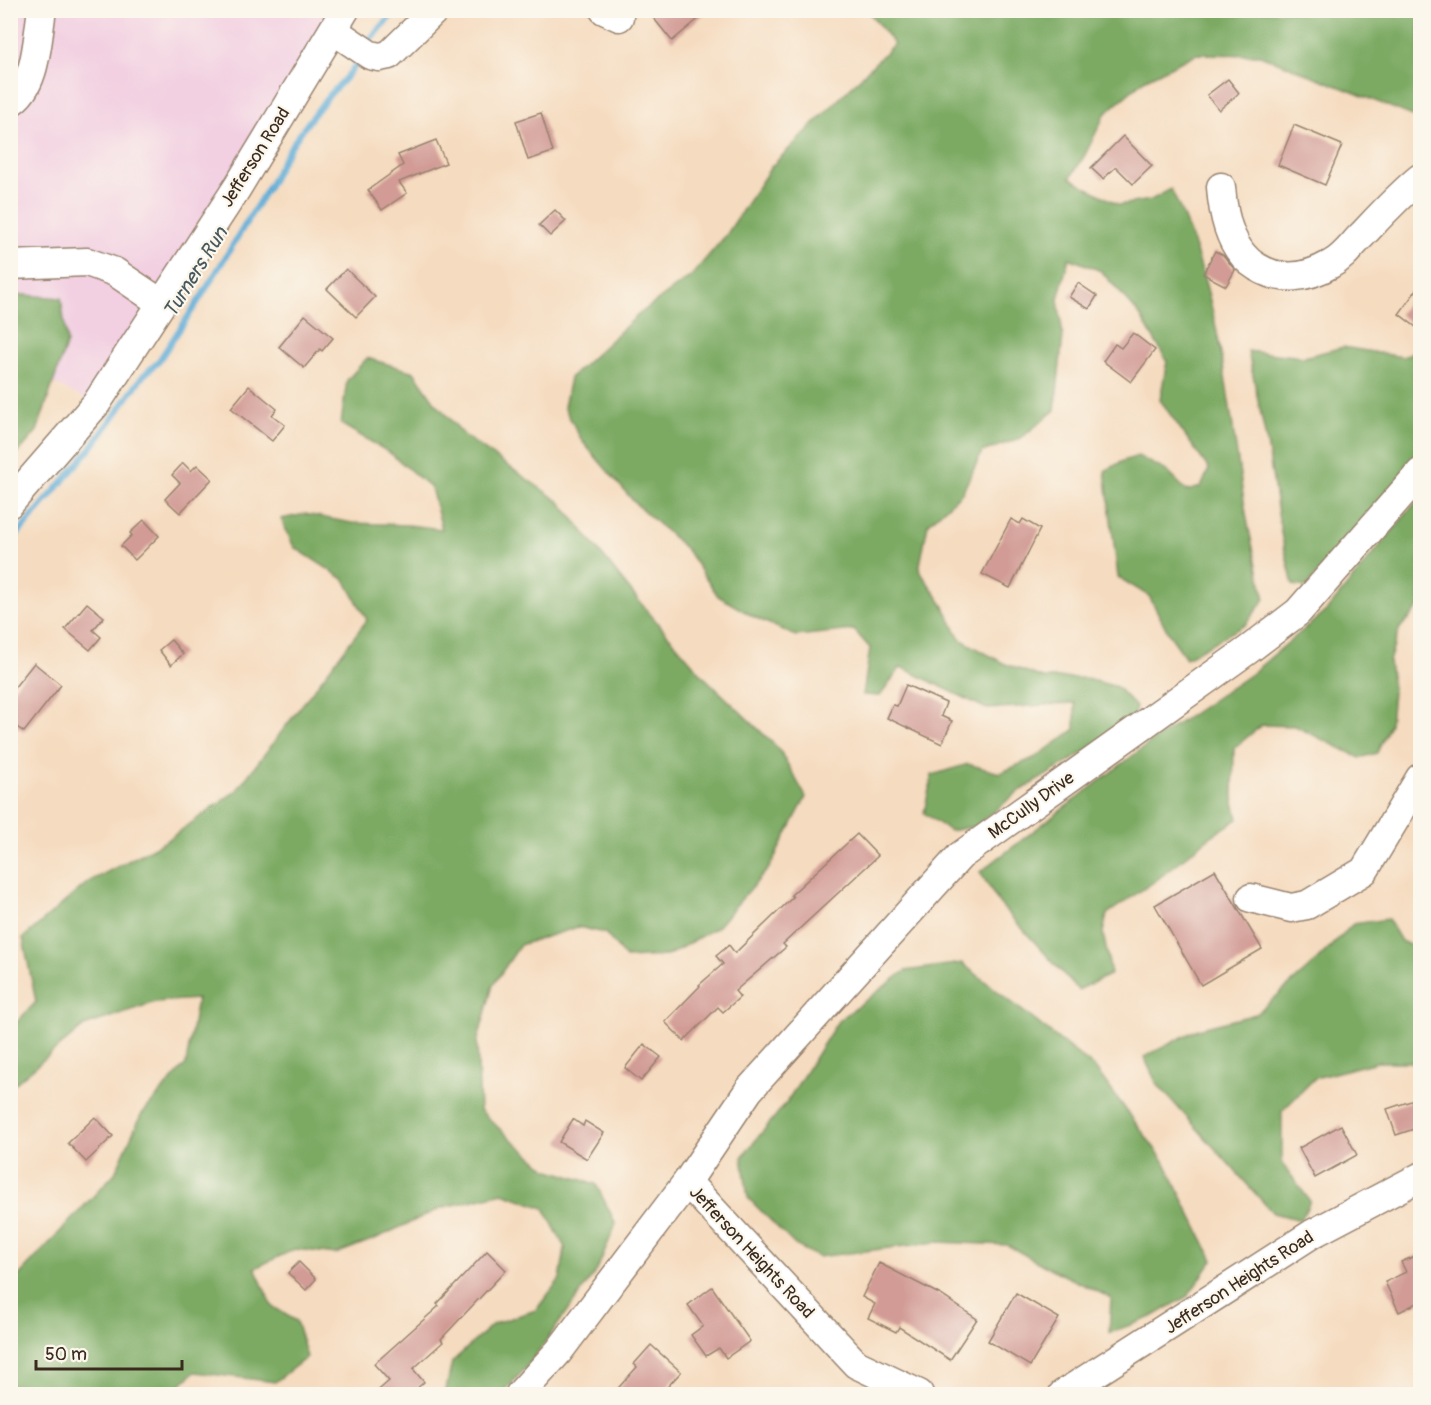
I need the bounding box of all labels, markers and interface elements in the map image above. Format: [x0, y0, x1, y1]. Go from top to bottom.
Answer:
street label: Jefferson Road [216, 103, 295, 211]
water label: Turners Run [158, 221, 234, 322]
street label: McCully Drive [984, 766, 1079, 844]
street label: Jefferson Heights Road [684, 1181, 819, 1323]
street label: Jefferson Heights Road [1160, 1226, 1318, 1339]
scale bar [36, 1333, 182, 1371]
text: 50 m [45, 1343, 87, 1366]

